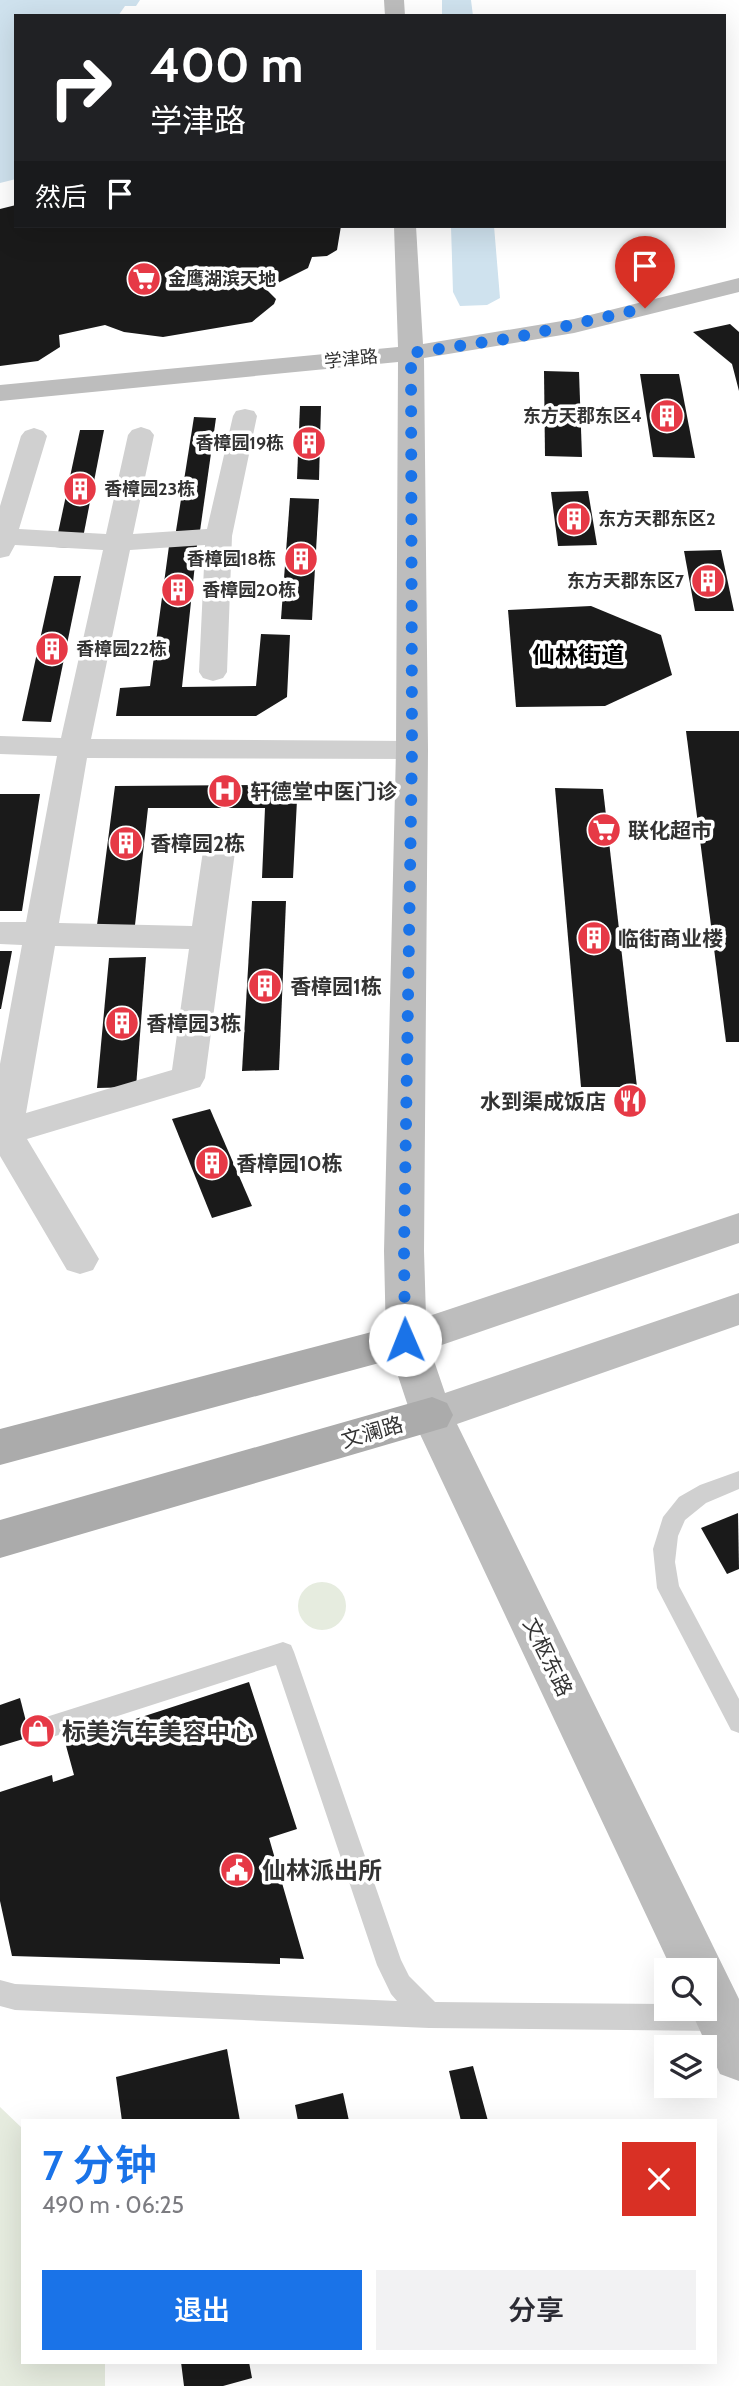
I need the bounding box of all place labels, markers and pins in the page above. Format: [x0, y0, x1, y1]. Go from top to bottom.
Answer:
pin [615, 236, 675, 308]
supermarket icon: 金鹰湖滨天地 [125, 260, 163, 298]
place label: 金鹰湖滨天地 [168, 268, 276, 290]
building icon: 东方天郡东区4 [648, 397, 686, 435]
place label: 东方天郡东区4 [523, 405, 642, 427]
building icon: 香樟园19栋 [290, 424, 328, 462]
place label: 香樟园19栋 [195, 432, 284, 454]
building icon: 香樟园23栋 [61, 470, 99, 508]
place label: 香樟园23栋 [104, 478, 195, 500]
building icon: 东方天郡东区2 [555, 500, 593, 538]
place label: 东方天郡东区2 [598, 508, 716, 530]
building icon: 香樟园18栋 [282, 540, 320, 578]
place label: 香樟园18栋 [186, 548, 276, 570]
building icon: 东方天郡东区7 [689, 562, 727, 600]
place label: 东方天郡东区7 [567, 570, 685, 592]
building icon: 香樟园20栋 [159, 571, 197, 609]
place label: 香樟园20栋 [202, 579, 296, 601]
building icon: 香樟园22栋 [33, 630, 71, 668]
place label: 香樟园22栋 [76, 638, 167, 660]
hospital icon: 轩德堂中医门诊 [206, 772, 244, 810]
place label: 轩德堂中医门诊 [250, 779, 398, 804]
supermarket icon: 联化超市 [585, 811, 623, 849]
place label: 联化超市 [628, 818, 712, 843]
building icon: 香樟园2栋 [107, 824, 145, 862]
place label: 香樟园2栋 [150, 831, 245, 856]
building icon: 临街商业楼 [575, 919, 613, 957]
place label: 临街商业楼 [618, 926, 723, 951]
building icon: 香樟园1栋 [246, 967, 284, 1005]
place label: 香樟园1栋 [290, 974, 382, 999]
building icon: 香樟园3栋 [103, 1004, 141, 1042]
place label: 香樟园3栋 [146, 1011, 241, 1036]
restaurant icon: 水到渠成饭店 [611, 1082, 649, 1120]
place label: 水到渠成饭店 [480, 1089, 606, 1114]
building icon: 香樟园10栋 [193, 1144, 231, 1182]
place label: 香樟园10栋 [236, 1151, 343, 1176]
shop icon: 标美汽车美容中心 [19, 1712, 57, 1750]
place label: 标美汽车美容中心 [62, 1717, 254, 1746]
public building icon: 仙林派出所 [218, 1851, 256, 1889]
place label: 仙林派出所 [262, 1856, 382, 1885]

